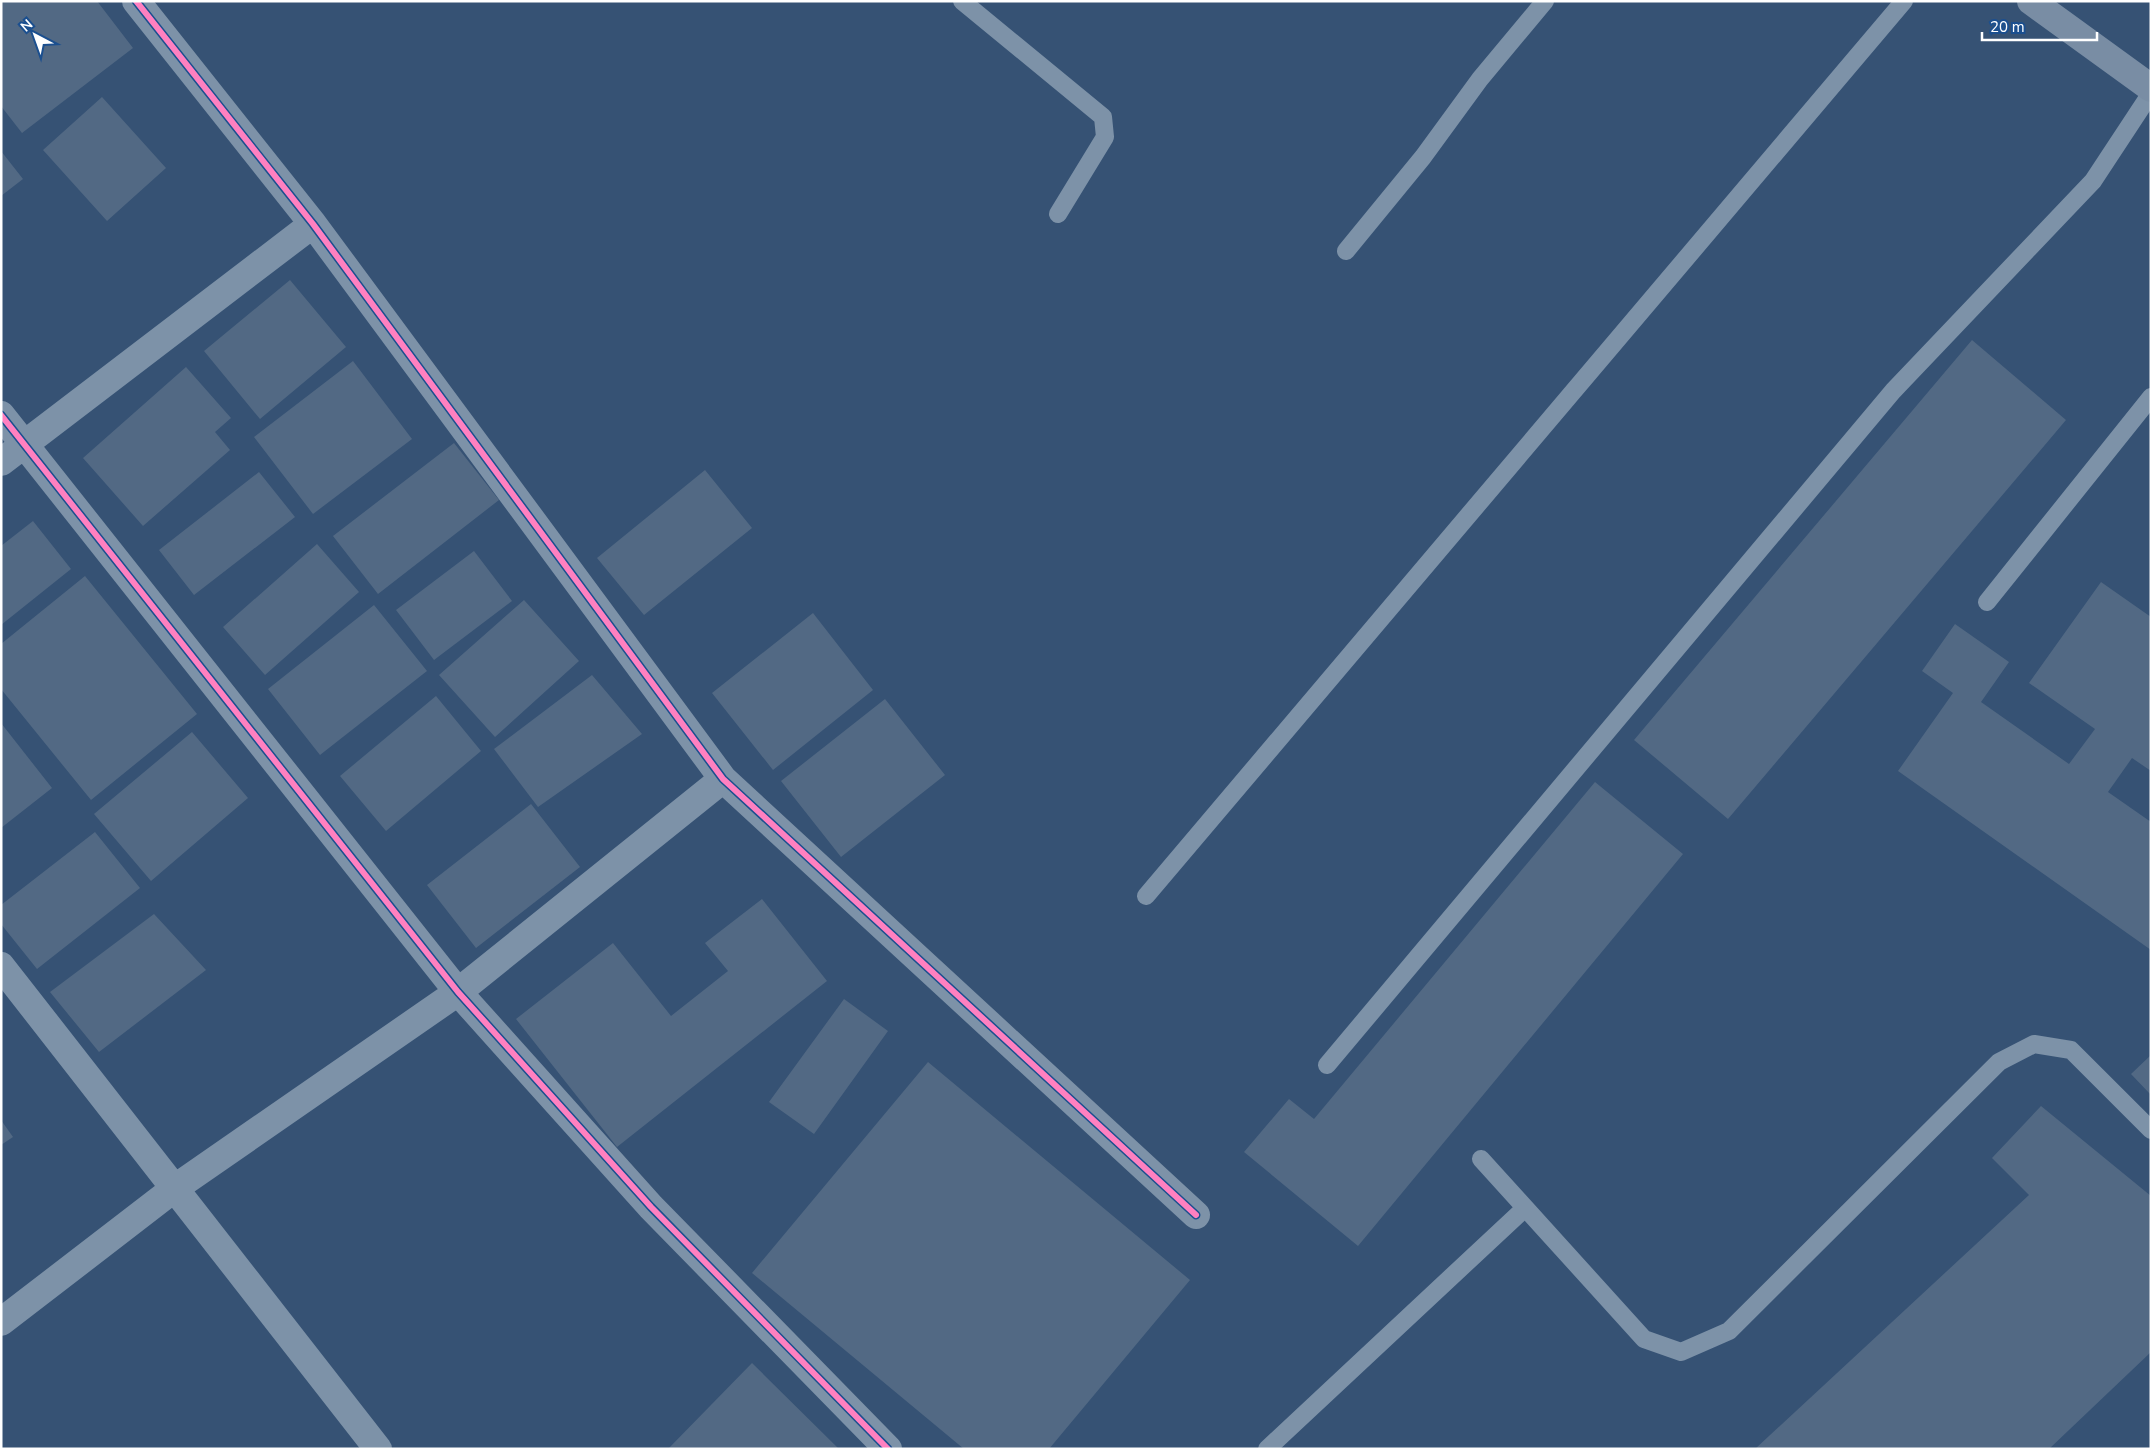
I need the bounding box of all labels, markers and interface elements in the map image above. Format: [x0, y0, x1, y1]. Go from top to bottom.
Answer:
north arrow [10, 10, 60, 60]
scale bar [1982, 10, 2097, 42]
text: N [17, 15, 37, 36]
text: 20 m [1990, 17, 2025, 37]

